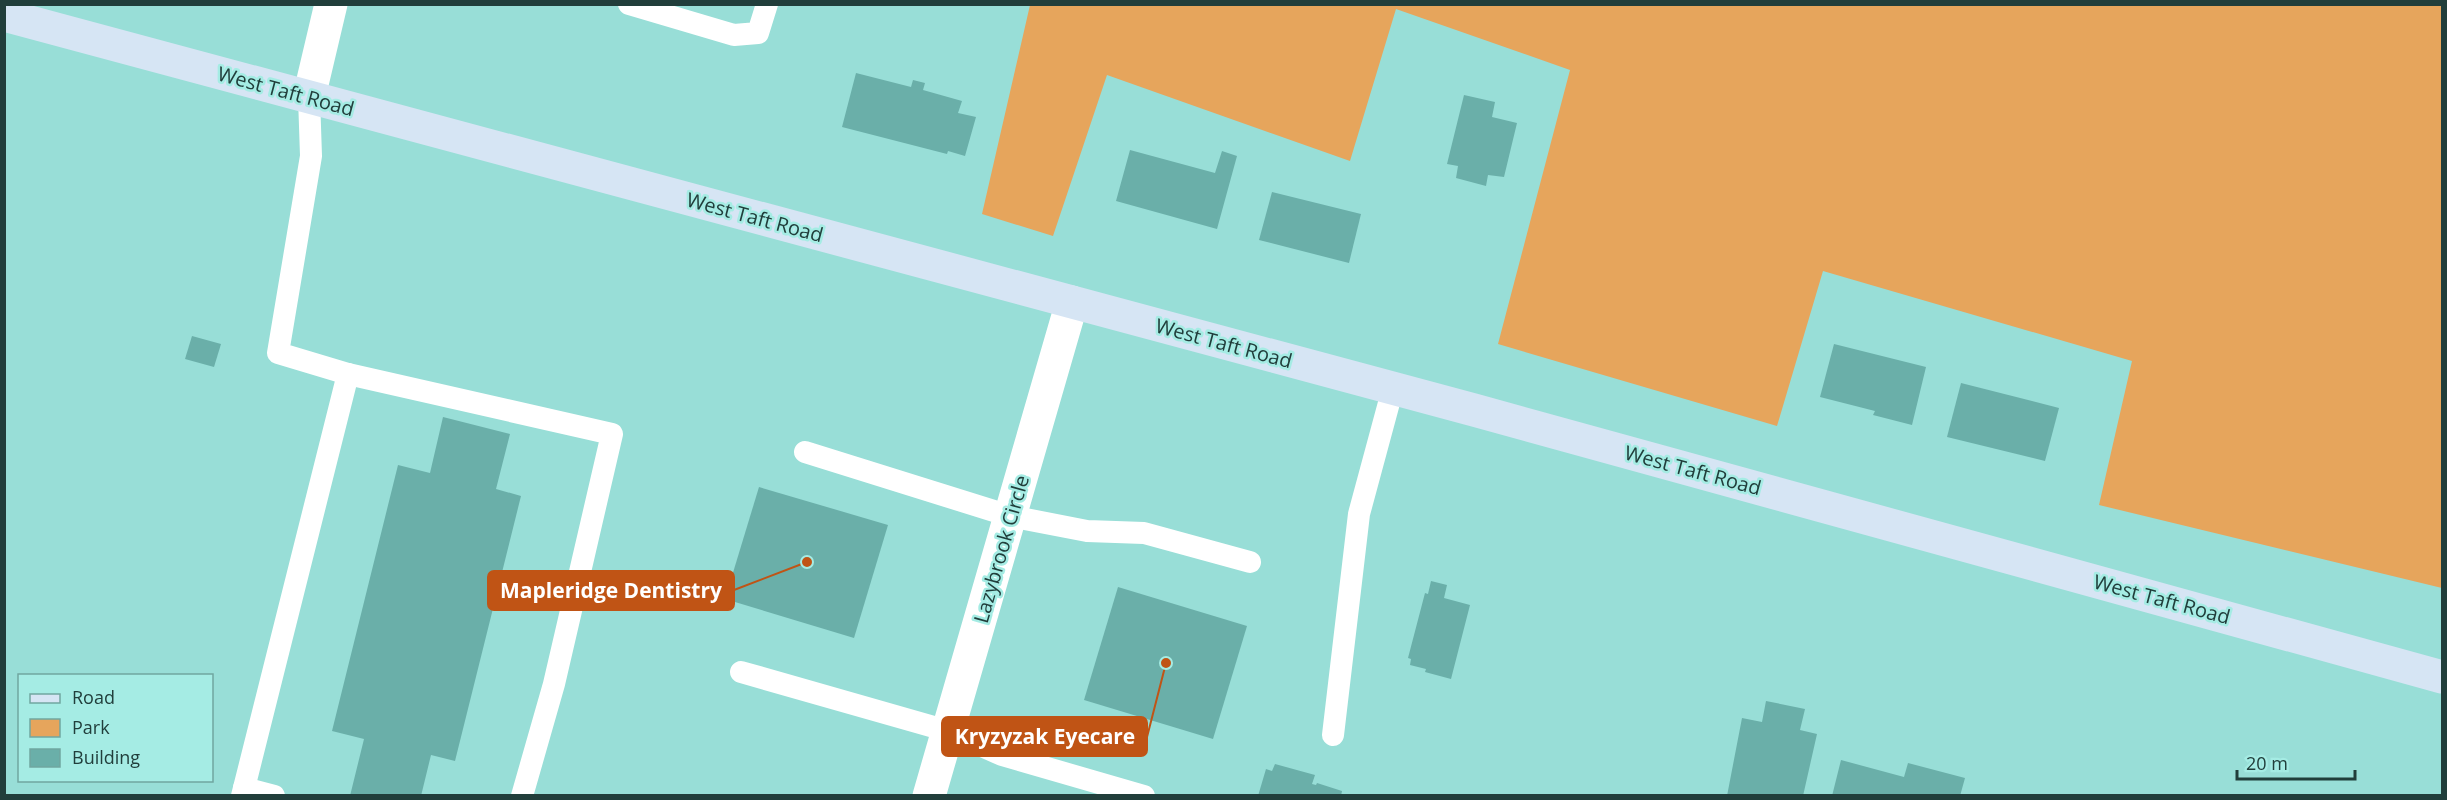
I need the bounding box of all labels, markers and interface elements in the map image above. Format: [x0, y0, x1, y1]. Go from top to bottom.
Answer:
street label: West Taft Road [215, 60, 357, 122]
street label: West Taft Road [684, 186, 826, 248]
street label: West Taft Road [1153, 312, 1295, 374]
street label: West Taft Road [1622, 439, 1764, 501]
street label: Lazybrook Circle [967, 472, 1035, 626]
street label: West Taft Road [2091, 568, 2233, 630]
callout: Mapleridge Dentistry [488, 571, 734, 610]
text: Mapleridge Dentistry [500, 576, 722, 604]
legend [18, 674, 213, 782]
text: Road [72, 685, 115, 709]
text: Park [72, 715, 110, 739]
callout: Kryzyzak Eyecare [942, 717, 1147, 756]
text: Kryzyzak Eyecare [955, 722, 1135, 750]
scale bar [2237, 743, 2356, 781]
text: Building [72, 745, 140, 769]
text: 20 m [2246, 751, 2288, 775]

